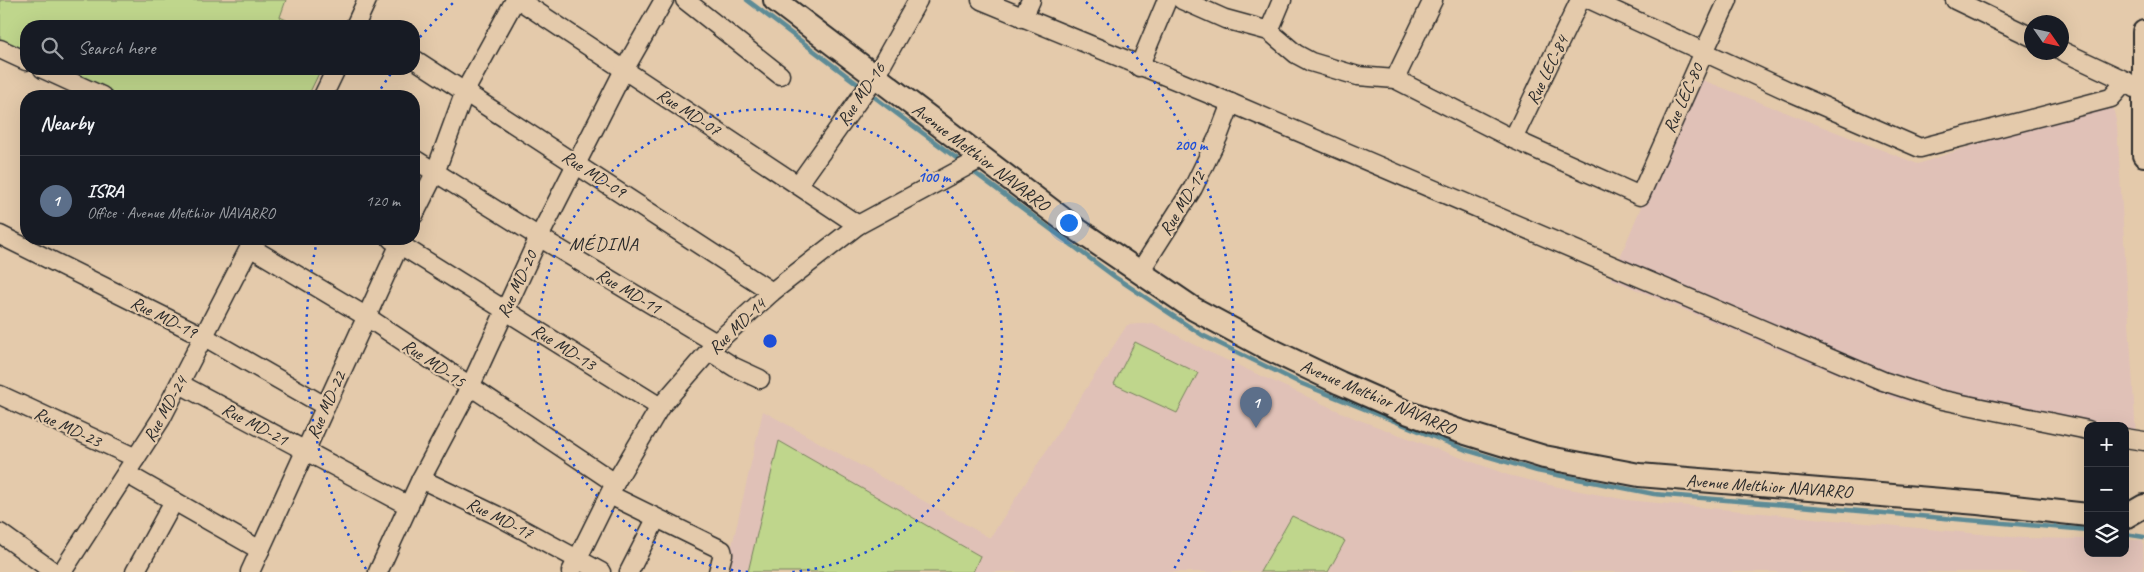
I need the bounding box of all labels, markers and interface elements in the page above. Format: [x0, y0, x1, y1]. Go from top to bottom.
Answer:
north arrow [2024, 15, 2069, 60]
search box [20, 20, 420, 75]
street label: Rue LEC-84 [1521, 30, 1574, 108]
icon: search [38, 34, 66, 62]
text: Search here [78, 36, 155, 60]
street label: Rue MD-16 [832, 58, 891, 130]
street label: Rue LEC-80 [1658, 58, 1709, 136]
street label: Rue MD-07 [653, 83, 726, 141]
street label: Avenue Melthior NAVARRO [908, 98, 1056, 217]
text: Nearby [40, 110, 93, 136]
text: 200 m [1175, 136, 1209, 155]
street label: Rue MD-09 [558, 145, 632, 204]
street label: Rue MD-12 [1154, 165, 1211, 239]
text: 100 m [918, 168, 952, 187]
text: ISRA [87, 179, 123, 203]
text: 1 [52, 191, 60, 211]
text: 120 m [366, 191, 400, 211]
text: Office · Avenue Melthior NAVARRO [87, 203, 275, 223]
your location [1056, 210, 1082, 236]
district label: MÉDINA [569, 232, 639, 256]
street label: Rue MD-20 [492, 245, 543, 321]
street label: Rue MD-11 [593, 263, 666, 319]
street label: Rue MD-19 [127, 291, 203, 344]
street label: Rue MD-14 [704, 292, 772, 359]
street label: Rue MD-13 [528, 319, 602, 376]
centre of rings [761, 332, 779, 350]
street label: Rue MD-15 [398, 334, 470, 393]
street label: Avenue Melthior NAVARRO [1297, 354, 1461, 440]
street label: Rue MD-22 [301, 366, 351, 442]
street label: Rue MD-24 [138, 371, 193, 446]
pin: 1 [1240, 387, 1272, 428]
street label: Rue MD-21 [218, 398, 292, 451]
street label: Rue MD-23 [31, 402, 107, 453]
map controls [2084, 422, 2129, 557]
button: + [2084, 422, 2129, 467]
button: − [2084, 467, 2129, 512]
street label: Avenue Melthior NAVARRO [1685, 469, 1855, 503]
street label: Rue MD-17 [463, 492, 538, 544]
button: layers [2084, 512, 2129, 557]

